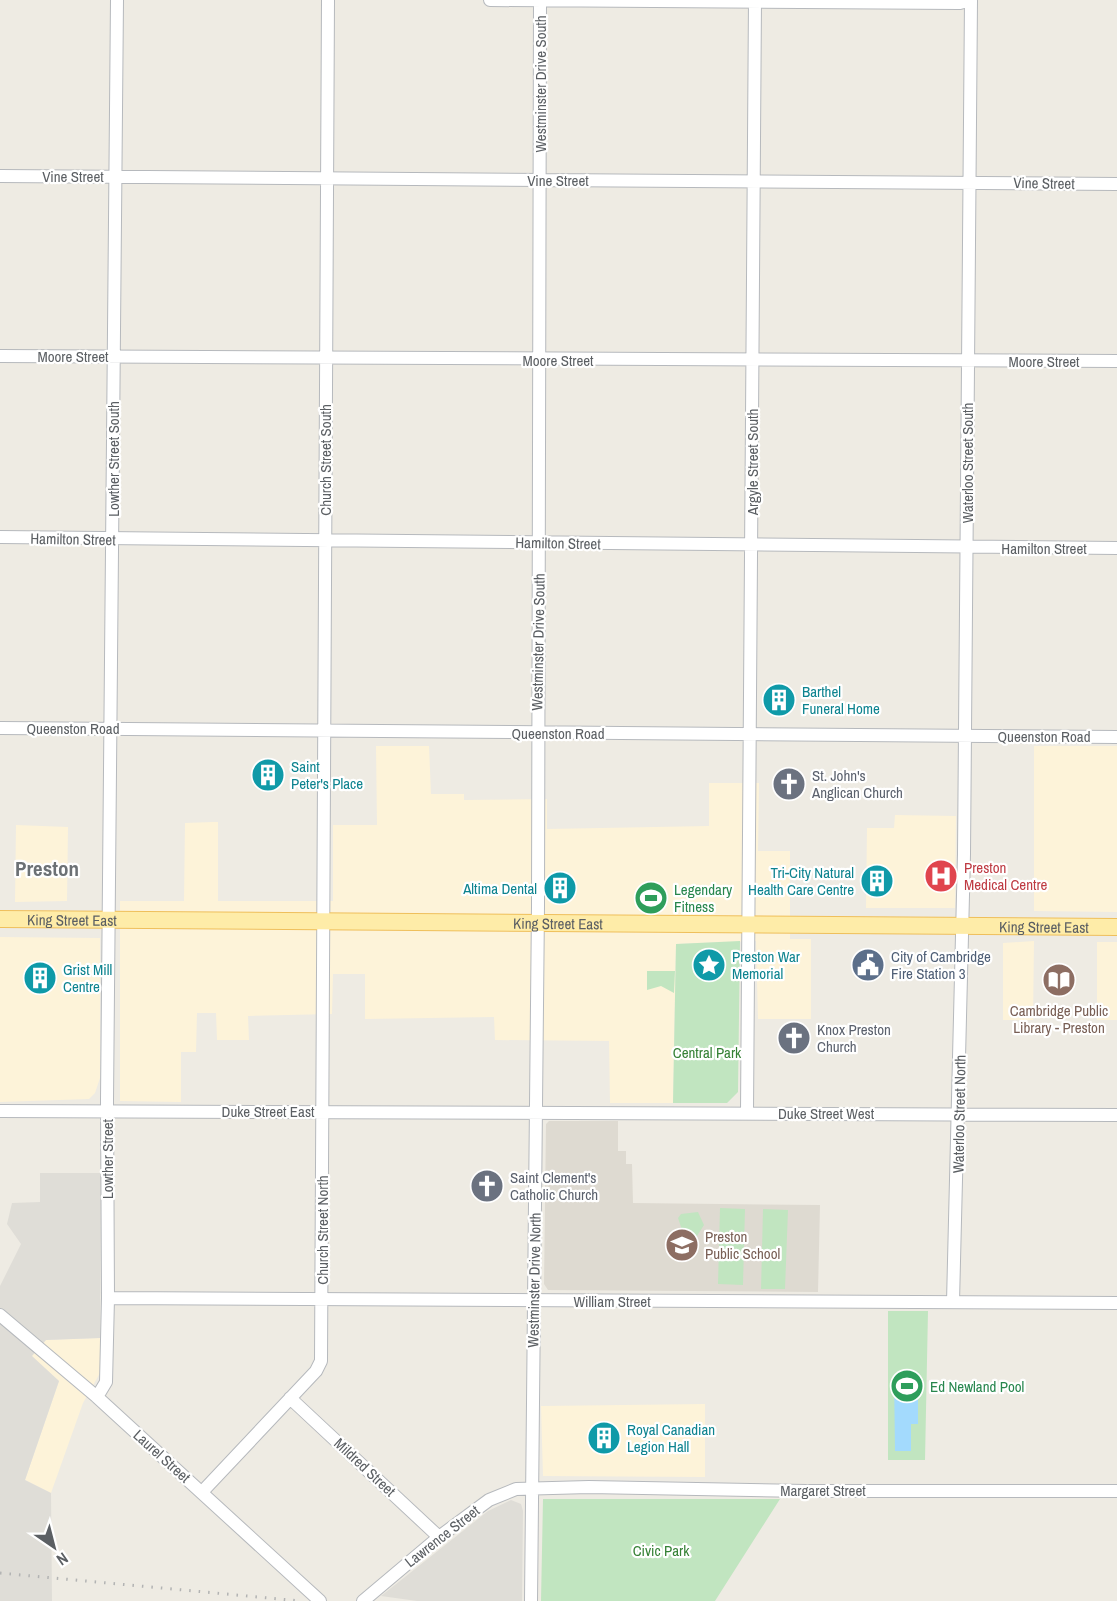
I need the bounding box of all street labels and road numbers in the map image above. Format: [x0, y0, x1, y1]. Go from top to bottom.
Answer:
street label: Westminster Drive South [530, 15, 551, 153]
street label: Vine Street [42, 166, 104, 187]
street label: Vine Street [527, 170, 589, 191]
street label: Vine Street [1013, 172, 1075, 194]
street label: Moore Street [37, 346, 109, 367]
street label: Moore Street [522, 350, 594, 371]
street label: Moore Street [1008, 351, 1080, 372]
street label: Lowther Street South [103, 401, 124, 517]
street label: Waterloo Street South [957, 403, 978, 523]
street label: Church Street South [315, 404, 336, 516]
street label: Argyle Street South [742, 409, 763, 516]
street label: Hamilton Street [30, 528, 116, 550]
street label: Hamilton Street [515, 532, 601, 554]
street label: Hamilton Street [1001, 538, 1087, 559]
street label: Westminster Drive South [526, 573, 550, 711]
street label: Queenston Road [26, 718, 120, 739]
street label: Queenston Road [511, 723, 605, 744]
street label: Queenston Road [997, 726, 1091, 747]
street label: King Street East [27, 909, 117, 930]
street label: King Street East [513, 912, 603, 934]
street label: King Street East [999, 916, 1089, 937]
street label: Waterloo Street North [947, 1055, 971, 1173]
street label: Duke Street East [222, 1101, 315, 1122]
street label: Duke Street West [778, 1103, 875, 1124]
street label: Lowther Street [97, 1118, 118, 1199]
street label: Church Street North [312, 1175, 333, 1285]
street label: Westminster Drive North [522, 1212, 546, 1348]
street label: William Street [573, 1291, 651, 1312]
street label: Laurel Street [129, 1425, 196, 1488]
street label: Mildred Street [330, 1433, 401, 1501]
street label: Margaret Street [780, 1480, 866, 1501]
street label: Lawrence Street [400, 1500, 484, 1572]

